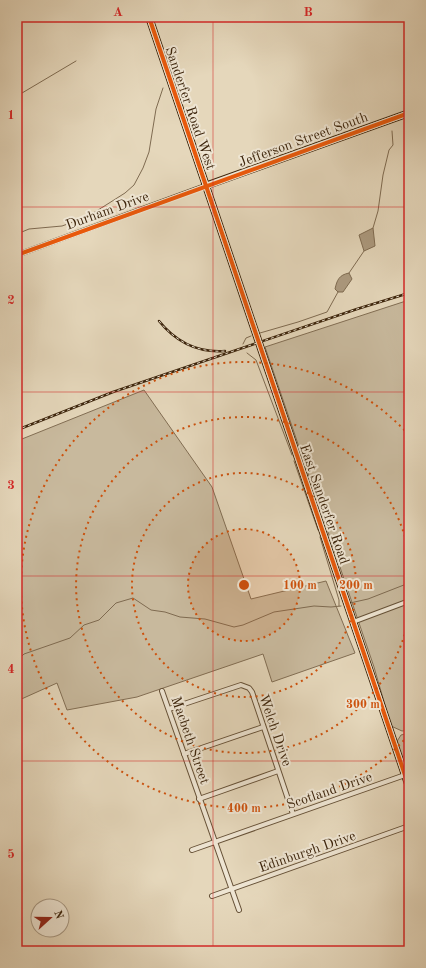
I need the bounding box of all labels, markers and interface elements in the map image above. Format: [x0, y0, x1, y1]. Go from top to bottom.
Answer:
text: A [113, 6, 123, 19]
text: B [303, 6, 313, 19]
street label: Sanderfer Road West [162, 45, 218, 172]
text: 1 [7, 109, 15, 122]
street label: Jefferson Street South [237, 110, 370, 170]
street label: Durham Drive [64, 189, 151, 232]
text: 2 [7, 294, 15, 307]
street label: East Sanderfer Road [297, 442, 351, 566]
text: 3 [7, 479, 15, 492]
centre of rings [237, 578, 251, 592]
text: 100 m [283, 580, 317, 592]
text: 200 m [339, 580, 373, 592]
text: 4 [7, 663, 15, 676]
street label: Welch Drive [256, 693, 294, 768]
street label: Macbeth Street [168, 695, 212, 786]
text: 300 m [346, 699, 380, 711]
street label: Scotland Drive [285, 770, 374, 812]
text: 400 m [227, 803, 261, 815]
street label: Edinburgh Drive [257, 829, 358, 875]
text: 5 [7, 848, 15, 861]
north arrow [30, 898, 70, 938]
text: N [51, 909, 65, 921]

